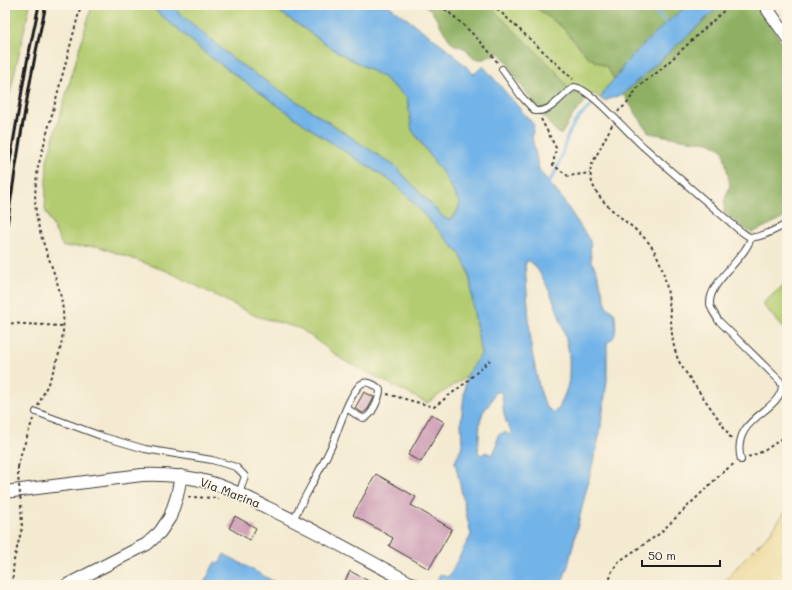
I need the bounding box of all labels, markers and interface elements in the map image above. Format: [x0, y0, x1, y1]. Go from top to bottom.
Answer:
street label: Via Marina [198, 473, 263, 511]
scale bar [642, 542, 720, 568]
text: 50 m [648, 547, 676, 563]

